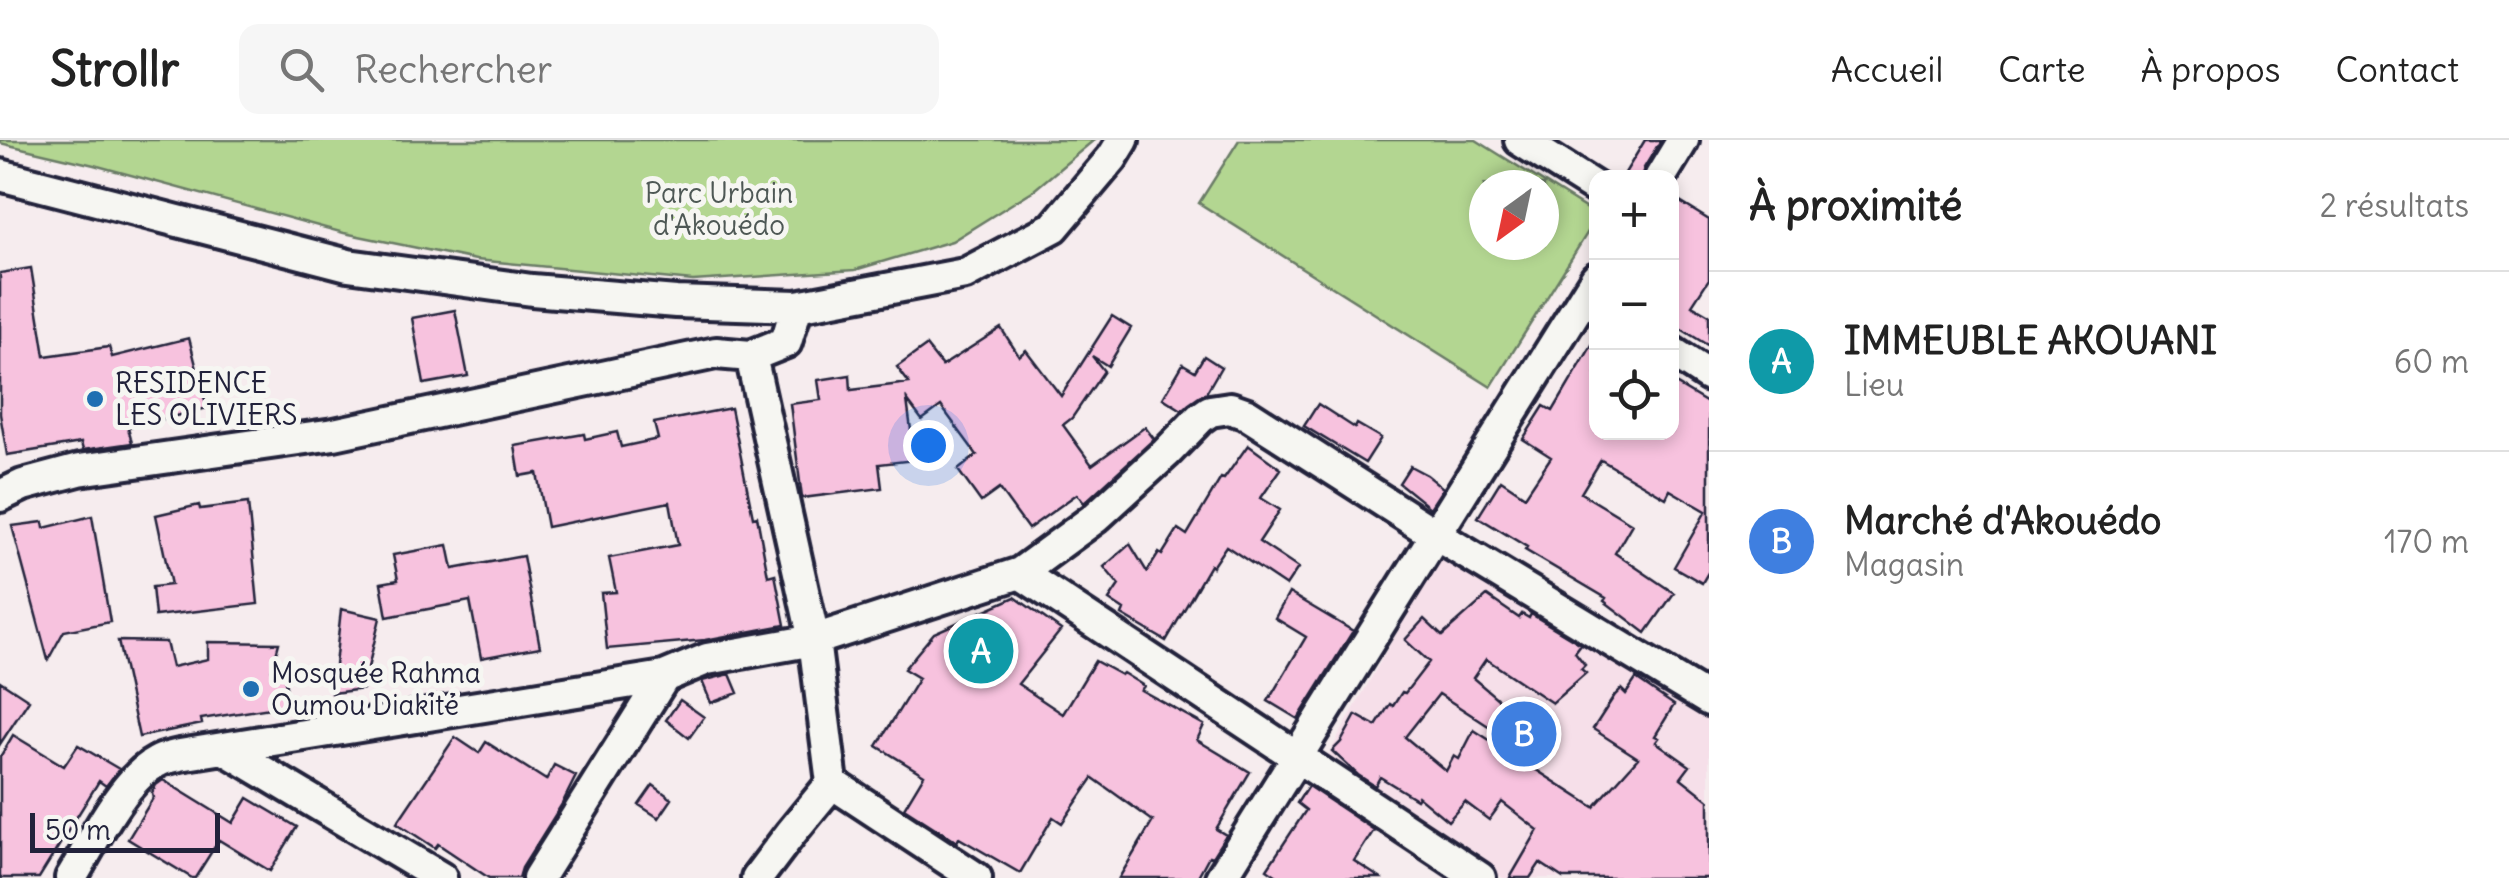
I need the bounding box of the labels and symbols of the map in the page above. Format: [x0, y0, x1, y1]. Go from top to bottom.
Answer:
north arrow [1469, 170, 1559, 260]
park label: Parc Urbain d'Akouédo [645, 175, 793, 243]
place label: RESIDENCE LES OLIVIERS [115, 365, 297, 433]
marker: RESIDENCE LES OLIVIERS [84, 388, 106, 410]
your location [903, 420, 954, 471]
pin: A [948, 614, 1014, 688]
place label: Mosquée Rahma Oumou Diakité [271, 655, 481, 723]
marker: Mosquée Rahma Oumou Diakité [240, 678, 262, 700]
pin: B [1492, 696, 1556, 772]
scale bar [30, 808, 220, 852]

